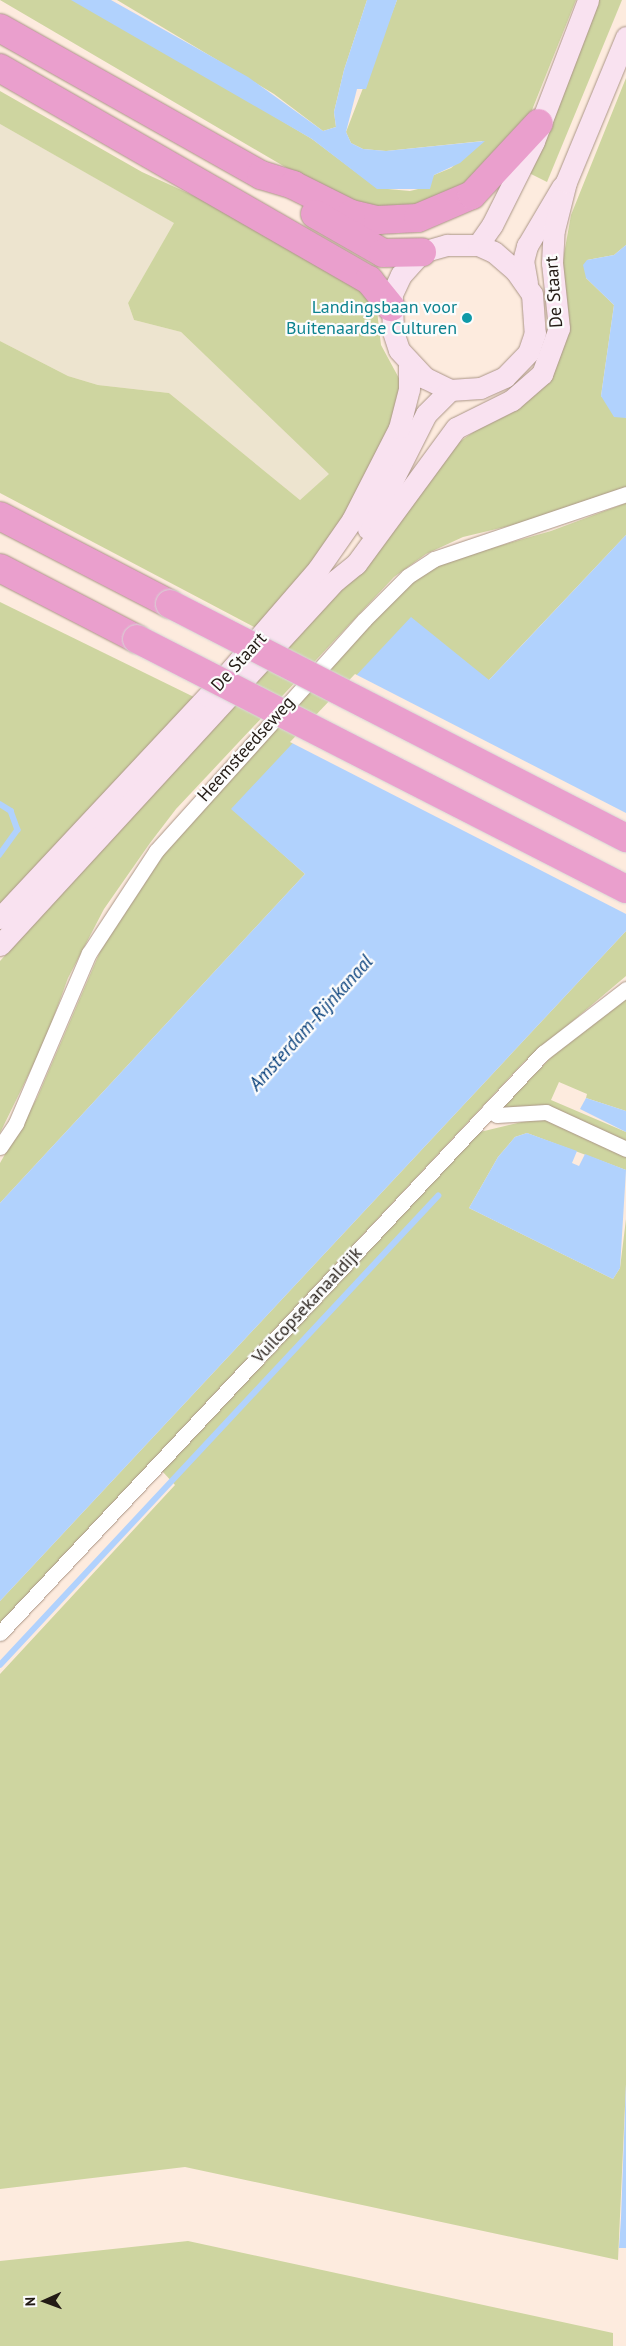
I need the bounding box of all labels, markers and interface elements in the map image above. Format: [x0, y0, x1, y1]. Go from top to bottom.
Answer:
street label: De Staart [541, 255, 567, 329]
place label: Landingsbaan voor Buitenaardse Culturen [286, 297, 457, 340]
marker: Landingsbaan voor Buitenaardse Culturen [461, 312, 473, 324]
street label: De Staart [207, 628, 271, 696]
street label: Heemsteedseweg [193, 692, 299, 806]
water label: Amsterdam-Rijnkanaal [244, 951, 378, 1095]
street label: Vuilcopsekanaaldijk [247, 1242, 367, 1368]
north arrow [20, 2276, 70, 2326]
text: N [21, 2297, 39, 2306]

